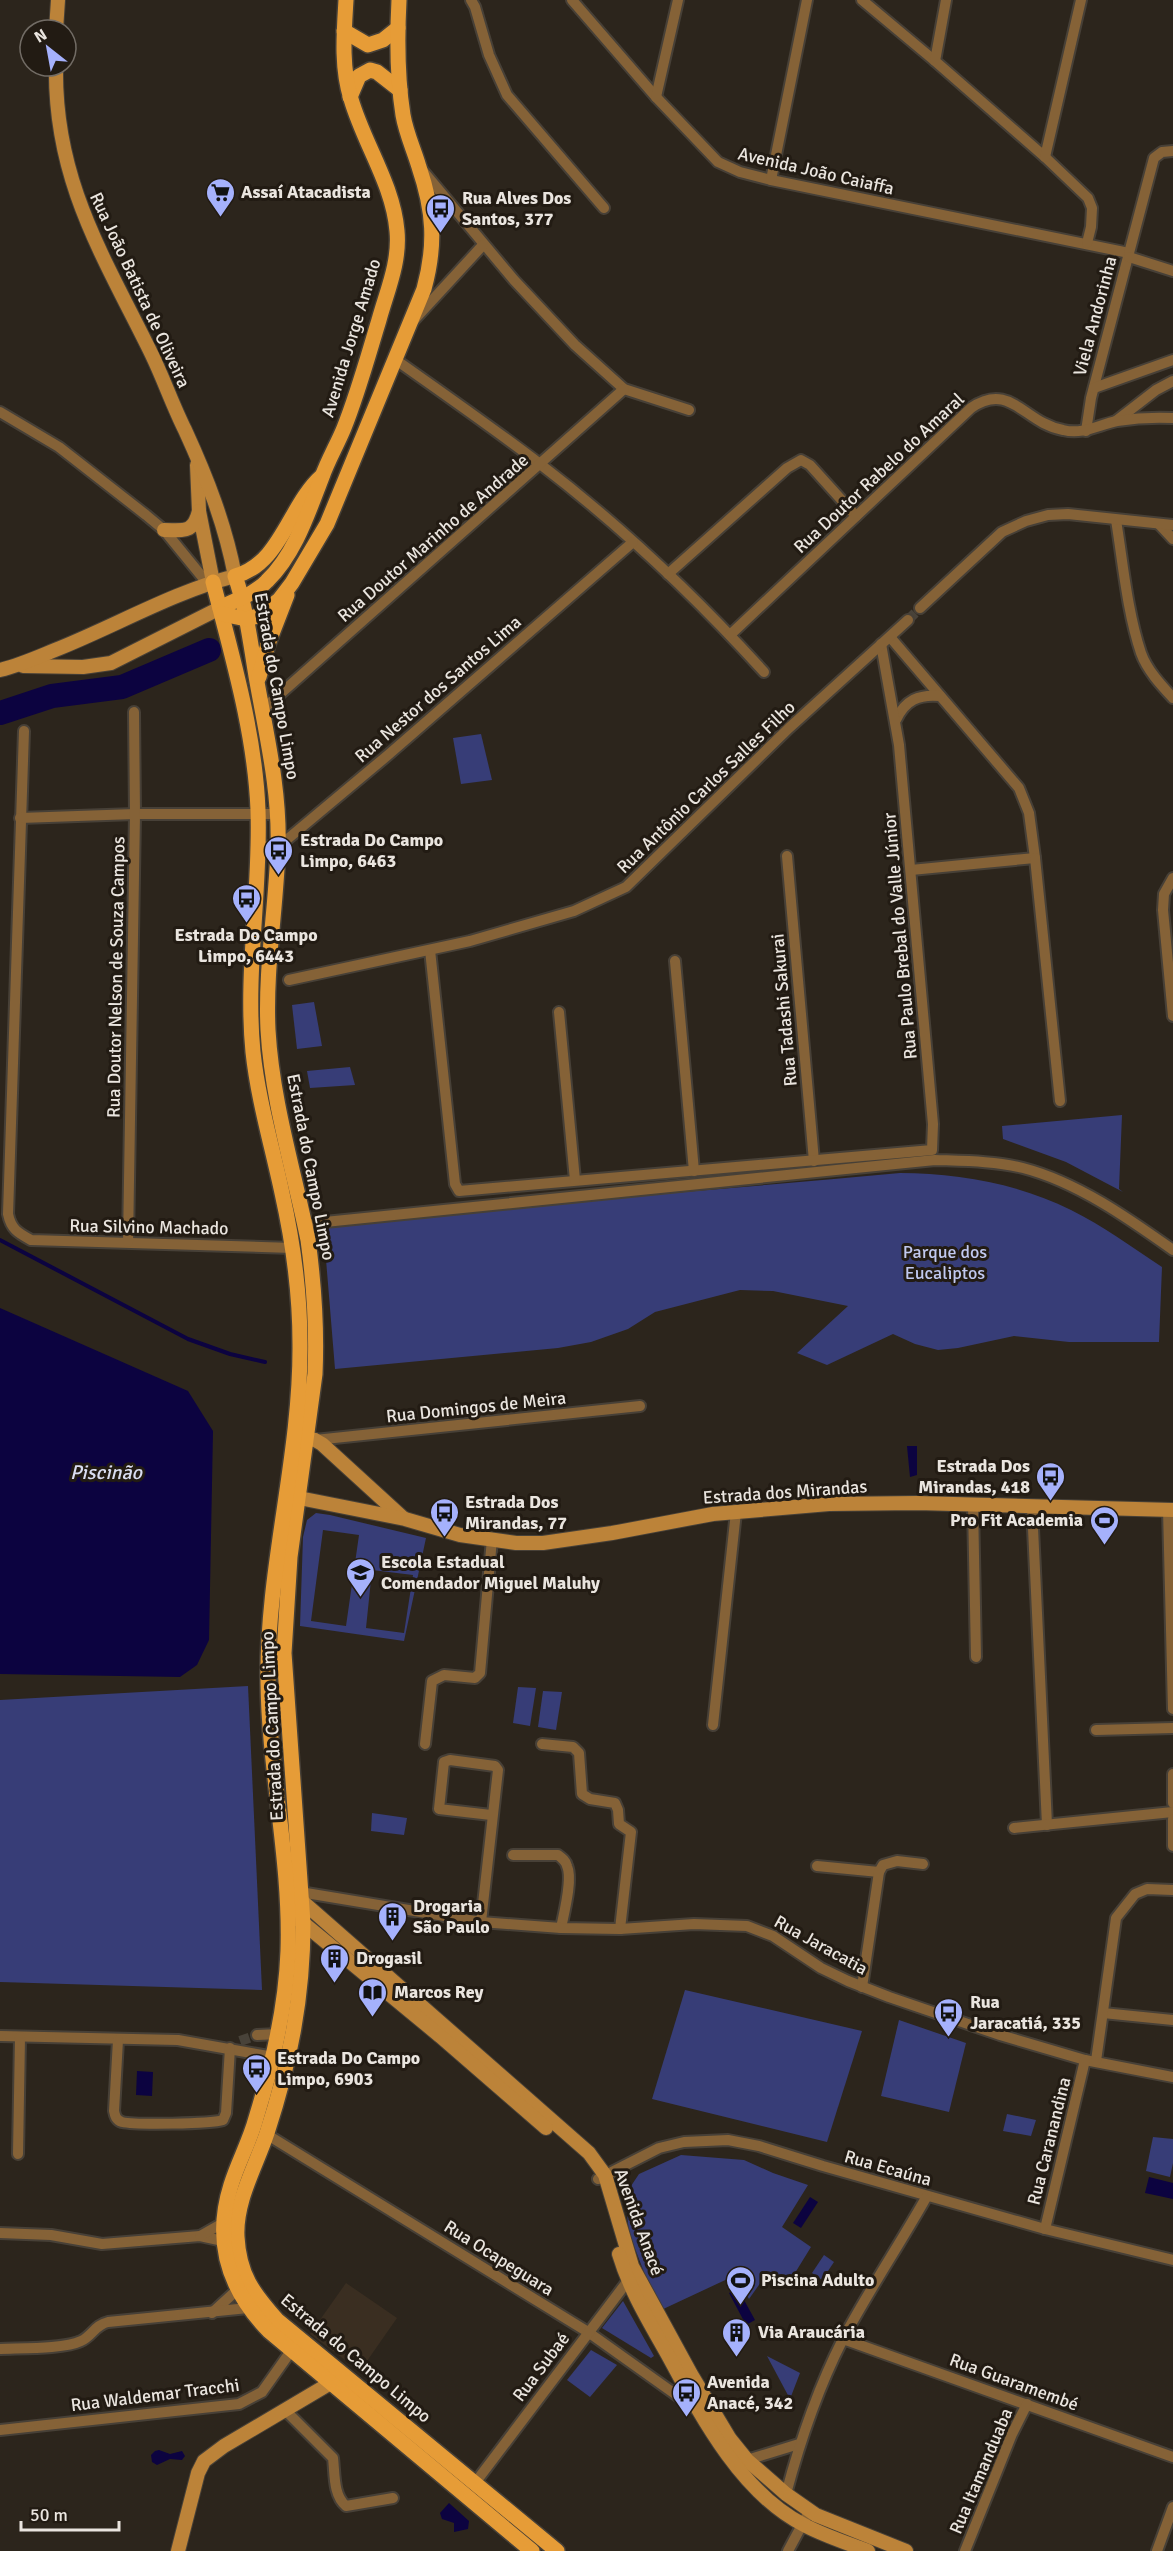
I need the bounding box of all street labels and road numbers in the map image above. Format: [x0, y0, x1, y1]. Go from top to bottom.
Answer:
street label: Avenida João Caiaffa [736, 142, 896, 200]
street label: Rua João Batista de Oliveira [85, 189, 195, 391]
street label: Viela Andorinha [1068, 254, 1122, 378]
street label: Avenida Jorge Amado [316, 256, 386, 420]
street label: Rua Doutor Rabelo do Amaral [789, 388, 969, 558]
street label: Rua Doutor Marinho de Andrade [333, 449, 533, 627]
street label: Estrada do Campo Limpo [250, 591, 304, 781]
street label: Rua Nestor dos Santos Lima [350, 611, 526, 767]
street label: Rua Antônio Carlos Salles Filho [612, 696, 800, 878]
street label: Rua Paulo Brebal do Valle Júnior [878, 811, 922, 1060]
street label: Rua Doutor Nelson de Souza Campos [103, 836, 129, 1118]
street label: Rua Tadashi Sakurai [766, 933, 802, 1087]
street label: Estrada do Campo Limpo [282, 1072, 340, 1262]
street label: Rua Silvino Machado [69, 1215, 229, 1239]
street label: Rua Domingos de Meira [385, 1387, 567, 1427]
street label: Estrada dos Mirandas [702, 1475, 868, 1509]
street label: Estrada do Campo Limpo [256, 1631, 288, 1821]
street label: Rua Jaracatia [770, 1910, 872, 1980]
street label: Rua Caranandina [1022, 2075, 1076, 2207]
street label: Rua Ecaúna [842, 2145, 934, 2191]
street label: Avenida Anacé [609, 2165, 669, 2279]
street label: Rua Ocapeguara [440, 2215, 558, 2301]
street label: Estrada do Campo Limpo [276, 2289, 436, 2427]
street label: Rua Subaé [508, 2328, 574, 2406]
street label: Rua Guaramembé [946, 2348, 1082, 2416]
street label: Rua Waldemar Tracchi [69, 2374, 241, 2416]
street label: Rua Itamanduaba [945, 2405, 1017, 2537]

